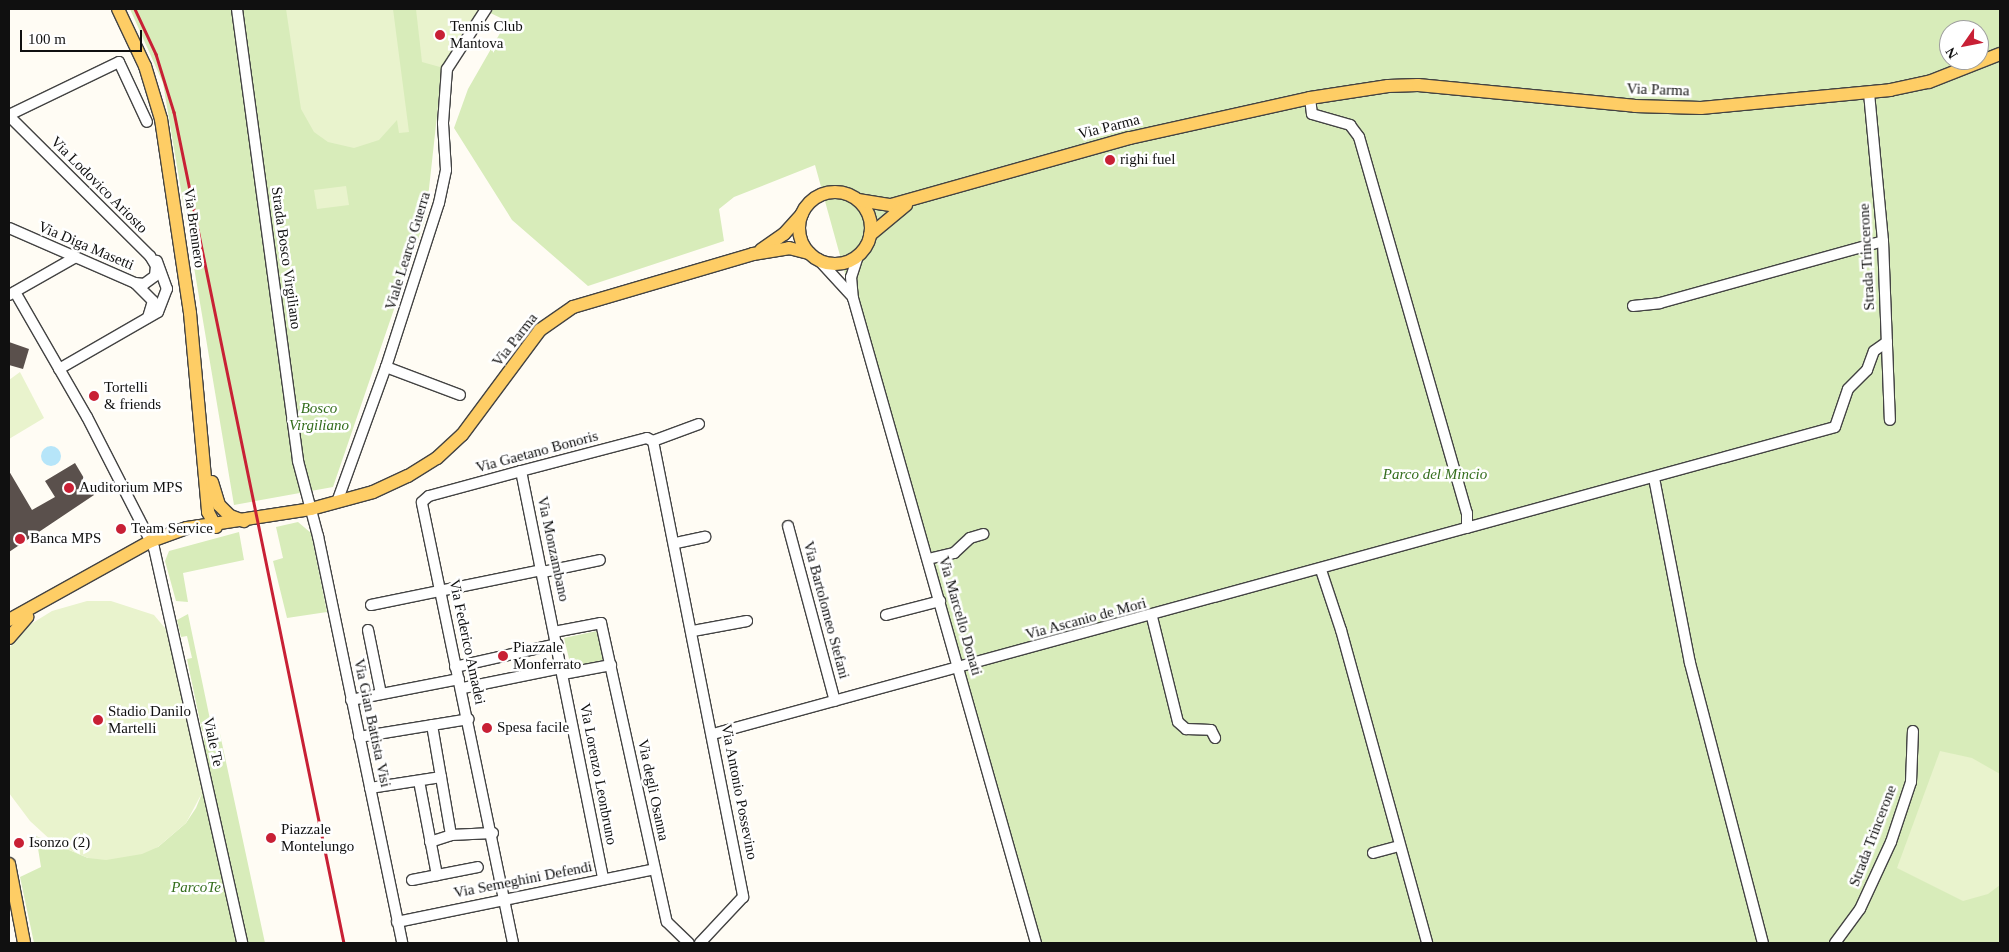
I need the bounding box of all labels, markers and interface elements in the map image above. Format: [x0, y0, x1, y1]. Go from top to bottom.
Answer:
place label: Tennis Club Mantova [450, 17, 523, 52]
scale bar [22, 20, 145, 52]
north arrow [1939, 20, 1989, 70]
marker: Tennis Club Mantova [434, 29, 446, 41]
text: 100 m [28, 31, 66, 47]
text: N [1943, 45, 1961, 61]
street label: Via Parma [1626, 80, 1690, 100]
street label: Via Parma [1076, 111, 1142, 143]
street label: Via Lodovico Ariosto [46, 132, 152, 238]
place label: righi fuel [1120, 151, 1175, 169]
marker: righi fuel [1104, 154, 1116, 166]
street label: Strada Bosco Virgiliano [267, 186, 305, 330]
street label: Via Brennero [179, 187, 209, 269]
street label: Viale Learco Guerra [382, 190, 434, 312]
street label: Strada Trincerone [1855, 203, 1879, 311]
street label: Via Diga Masetti [35, 218, 137, 274]
street label: Via Parma [489, 310, 541, 370]
place label: Tortelli & friends [104, 378, 161, 413]
marker: Tortelli & friends [88, 390, 100, 402]
park label: Bosco Virgiliano [289, 399, 349, 434]
street label: Via Gaetano Bonoris [474, 427, 600, 477]
park label: Parco del Mincio [1383, 466, 1487, 484]
place label: Auditorium MPS [79, 479, 183, 497]
marker: Auditorium MPS [63, 482, 75, 494]
street label: Via Monzambano [533, 495, 573, 603]
place label: Team Service [131, 520, 213, 538]
marker: Team Service [115, 523, 127, 535]
place label: Banca MPS [30, 530, 101, 548]
marker: Banca MPS [14, 533, 26, 545]
street label: Via Bartolomeo Stefani [799, 539, 853, 681]
street label: Via Marcello Donati [934, 554, 986, 678]
street label: Via Federico Amadei [445, 577, 489, 707]
street label: Via Ascanio de Mori [1023, 594, 1149, 644]
place label: Piazzale Monferrato [513, 638, 581, 673]
marker: Piazzale Monferrato [497, 650, 509, 662]
street label: Via Gian Battista Visi [350, 657, 394, 789]
place label: Stadio Danilo Martelli [108, 702, 191, 737]
street label: Via Lorenzo Leonbruno [575, 702, 621, 846]
marker: Stadio Danilo Martelli [92, 714, 104, 726]
street label: Viale Te [199, 716, 227, 768]
place label: Spesa facile [497, 719, 569, 737]
marker: Spesa facile [481, 722, 493, 734]
street label: Via Antonio Possevino [717, 722, 761, 862]
street label: Via degli Osanna [633, 738, 673, 842]
street label: Strada Trincerone [1845, 783, 1901, 889]
place label: Piazzale Montelungo [281, 820, 354, 855]
marker: Piazzale Montelungo [265, 832, 277, 844]
place label: Isonzo (2) [29, 834, 90, 852]
marker: Isonzo (2) [13, 837, 25, 849]
street label: Via Semeghini Defendi [452, 858, 594, 902]
park label: ParcoTe [171, 879, 221, 897]

